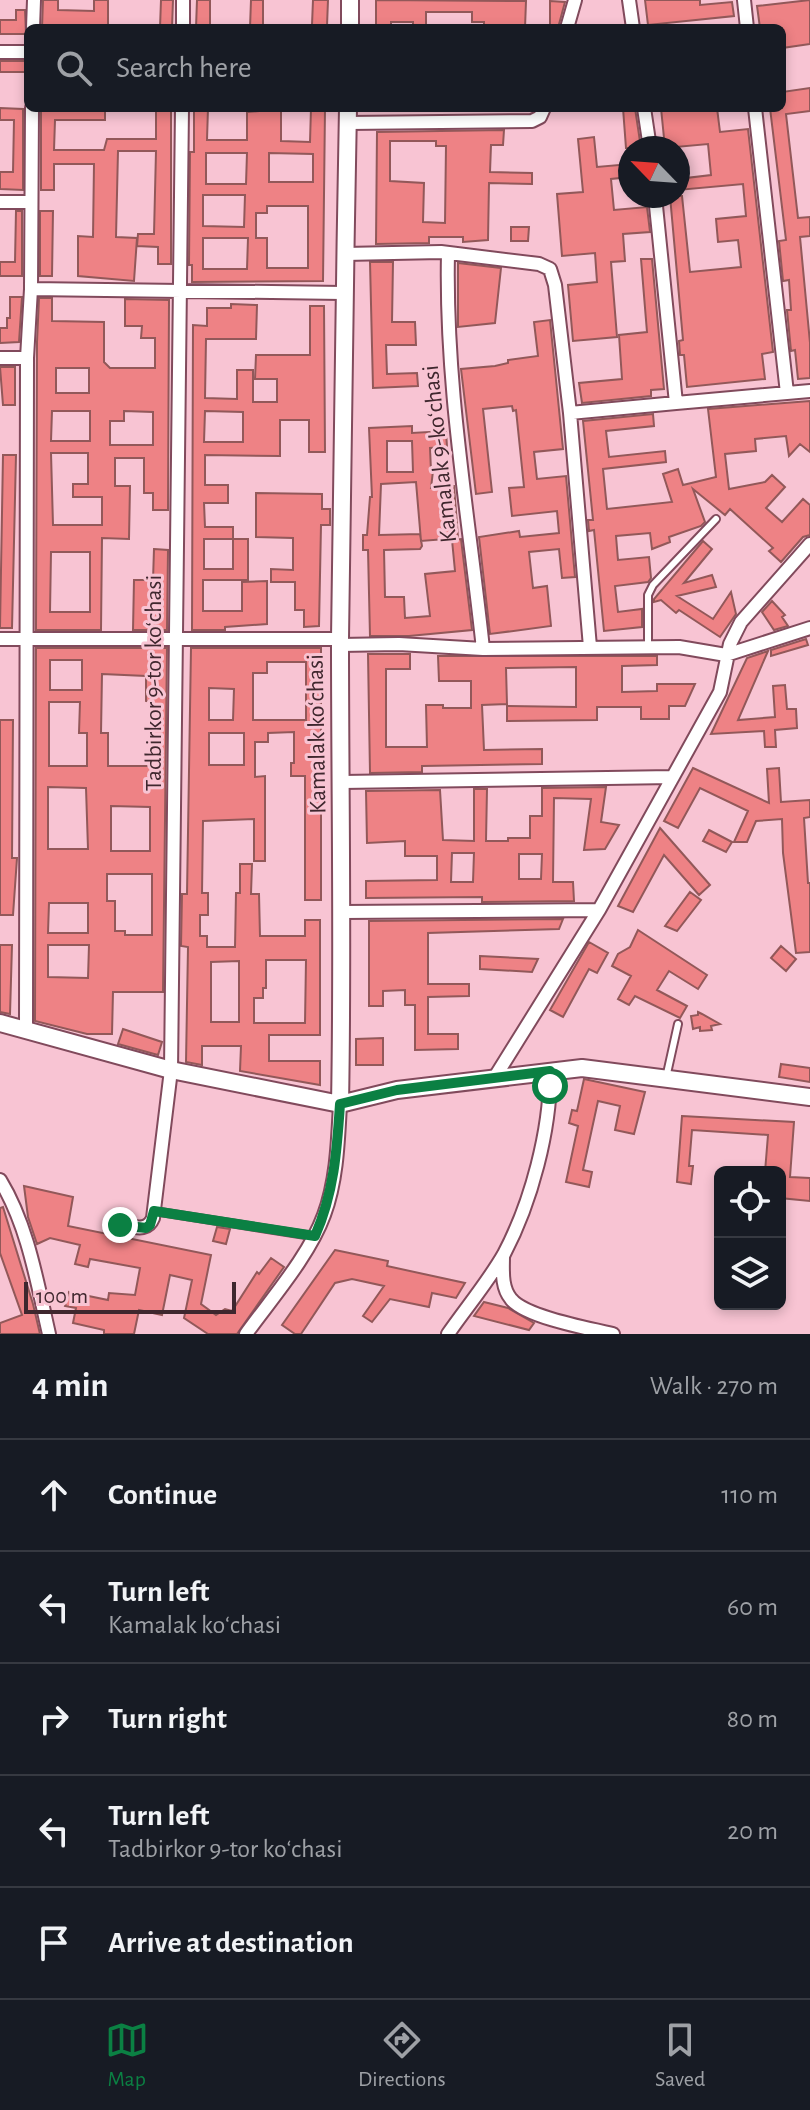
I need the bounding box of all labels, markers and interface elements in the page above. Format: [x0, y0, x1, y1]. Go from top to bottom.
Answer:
search box [24, 24, 786, 112]
icon: search [52, 46, 96, 90]
text: Search here [116, 53, 252, 83]
north arrow [618, 136, 690, 208]
street label: Kamalak 9-koʻchasi [419, 364, 461, 544]
street label: Tadbirkor 9-tor koʻchasi [142, 575, 166, 791]
street label: Kamalak koʻchasi [304, 654, 330, 814]
route start [532, 1068, 568, 1104]
map controls [714, 1166, 786, 1310]
button: locate [714, 1166, 786, 1238]
route end [102, 1207, 138, 1243]
button: layers [714, 1238, 786, 1310]
scale bar [24, 1278, 236, 1314]
text: 100 m [36, 1285, 88, 1307]
text: 4 min [32, 1369, 109, 1403]
text: Walk · 270 m [650, 1373, 778, 1399]
icon: ahead [32, 1473, 76, 1517]
text: Continue [108, 1480, 217, 1510]
text: 110 m [721, 1482, 778, 1508]
text: Turn left [108, 1577, 209, 1607]
icon: left [32, 1585, 76, 1629]
text: 60 m [727, 1594, 778, 1620]
text: Kamalak koʻchasi [108, 1612, 281, 1638]
icon: right [32, 1697, 76, 1741]
text: Turn right [108, 1704, 227, 1734]
text: 80 m [727, 1706, 778, 1732]
text: Turn left [108, 1801, 209, 1831]
icon: left [32, 1809, 76, 1853]
text: 20 m [727, 1818, 778, 1844]
text: Tadbirkor 9-tor koʻchasi [108, 1836, 343, 1862]
icon: arrive [32, 1921, 76, 1965]
text: Arrive at destination [108, 1928, 354, 1958]
tab: Map [105, 2018, 149, 2092]
tab: Directions [358, 2018, 446, 2092]
tab: Saved [655, 2018, 705, 2092]

